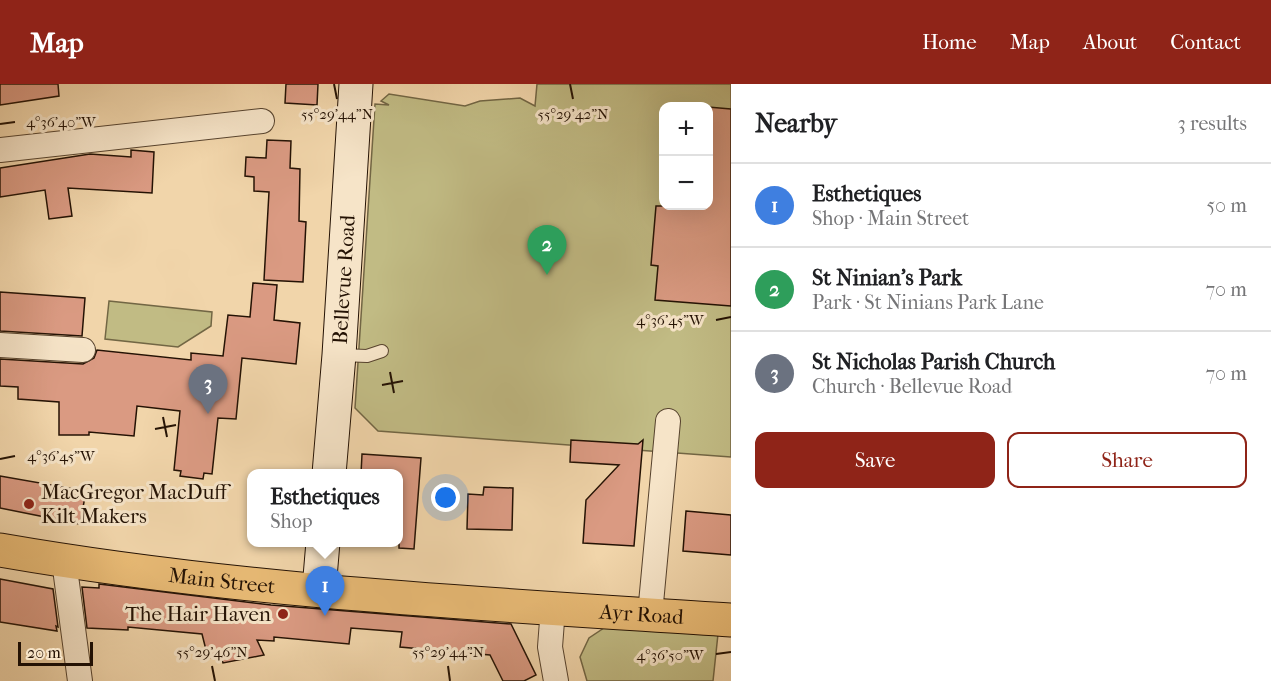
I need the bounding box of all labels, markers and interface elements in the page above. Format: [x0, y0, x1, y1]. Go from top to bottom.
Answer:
text: Map [30, 26, 84, 59]
text: Home [922, 30, 977, 54]
text: Map [1010, 30, 1050, 54]
text: About [1083, 30, 1137, 54]
text: Contact [1170, 30, 1241, 54]
map controls [659, 102, 713, 210]
button: + [659, 102, 713, 156]
text: 55°29'44"N [301, 105, 374, 123]
text: 55°29'42"N [538, 105, 609, 123]
text: Nearby [755, 108, 837, 139]
text: 3 results [1178, 112, 1247, 135]
text: 4°36'40"W [26, 113, 97, 131]
button: − [659, 156, 713, 210]
text: Esthetiques [812, 181, 921, 207]
text: 1 [771, 194, 778, 217]
text: 50 m [1206, 194, 1247, 217]
text: Shop · Main Street [812, 207, 969, 230]
street label: Bellevue Road [328, 214, 360, 345]
pin: 2 [528, 226, 566, 275]
text: St Ninian's Park [812, 265, 962, 291]
text: 2 [769, 278, 780, 301]
text: 70 m [1205, 278, 1247, 301]
text: Park · St Ninians Park Lane [812, 291, 1044, 314]
text: 4°36'45"W [636, 311, 705, 329]
text: St Nicholas Parish Church [812, 349, 1055, 375]
text: 3 [770, 362, 779, 385]
text: 70 m [1205, 362, 1247, 385]
pin: 3 [188, 364, 228, 414]
text: Church · Bellevue Road [812, 375, 1012, 398]
button: Save [755, 432, 995, 488]
button: Share [1007, 432, 1247, 488]
text: 4°36'45"W [27, 447, 96, 465]
popup [247, 469, 403, 547]
place label: MacGregor MacDuff Kilt Makers [41, 480, 231, 528]
your location [431, 483, 460, 512]
text: Esthetiques [270, 484, 380, 510]
marker: MacGregor MacDuff Kilt Makers [22, 497, 36, 511]
text: Shop [270, 510, 313, 533]
street label: Main Street [167, 563, 277, 599]
pin: 1 [306, 566, 344, 616]
street label: Ayr Road [598, 600, 685, 629]
place label: The Hair Haven [125, 602, 271, 626]
marker: The Hair Haven [276, 607, 290, 621]
scale bar [18, 639, 93, 666]
text: 20 m [27, 643, 61, 662]
text: 55°29'46"N [176, 643, 248, 661]
text: 55°29'44"N [412, 643, 485, 661]
text: 4°36'50"W [636, 646, 705, 664]

